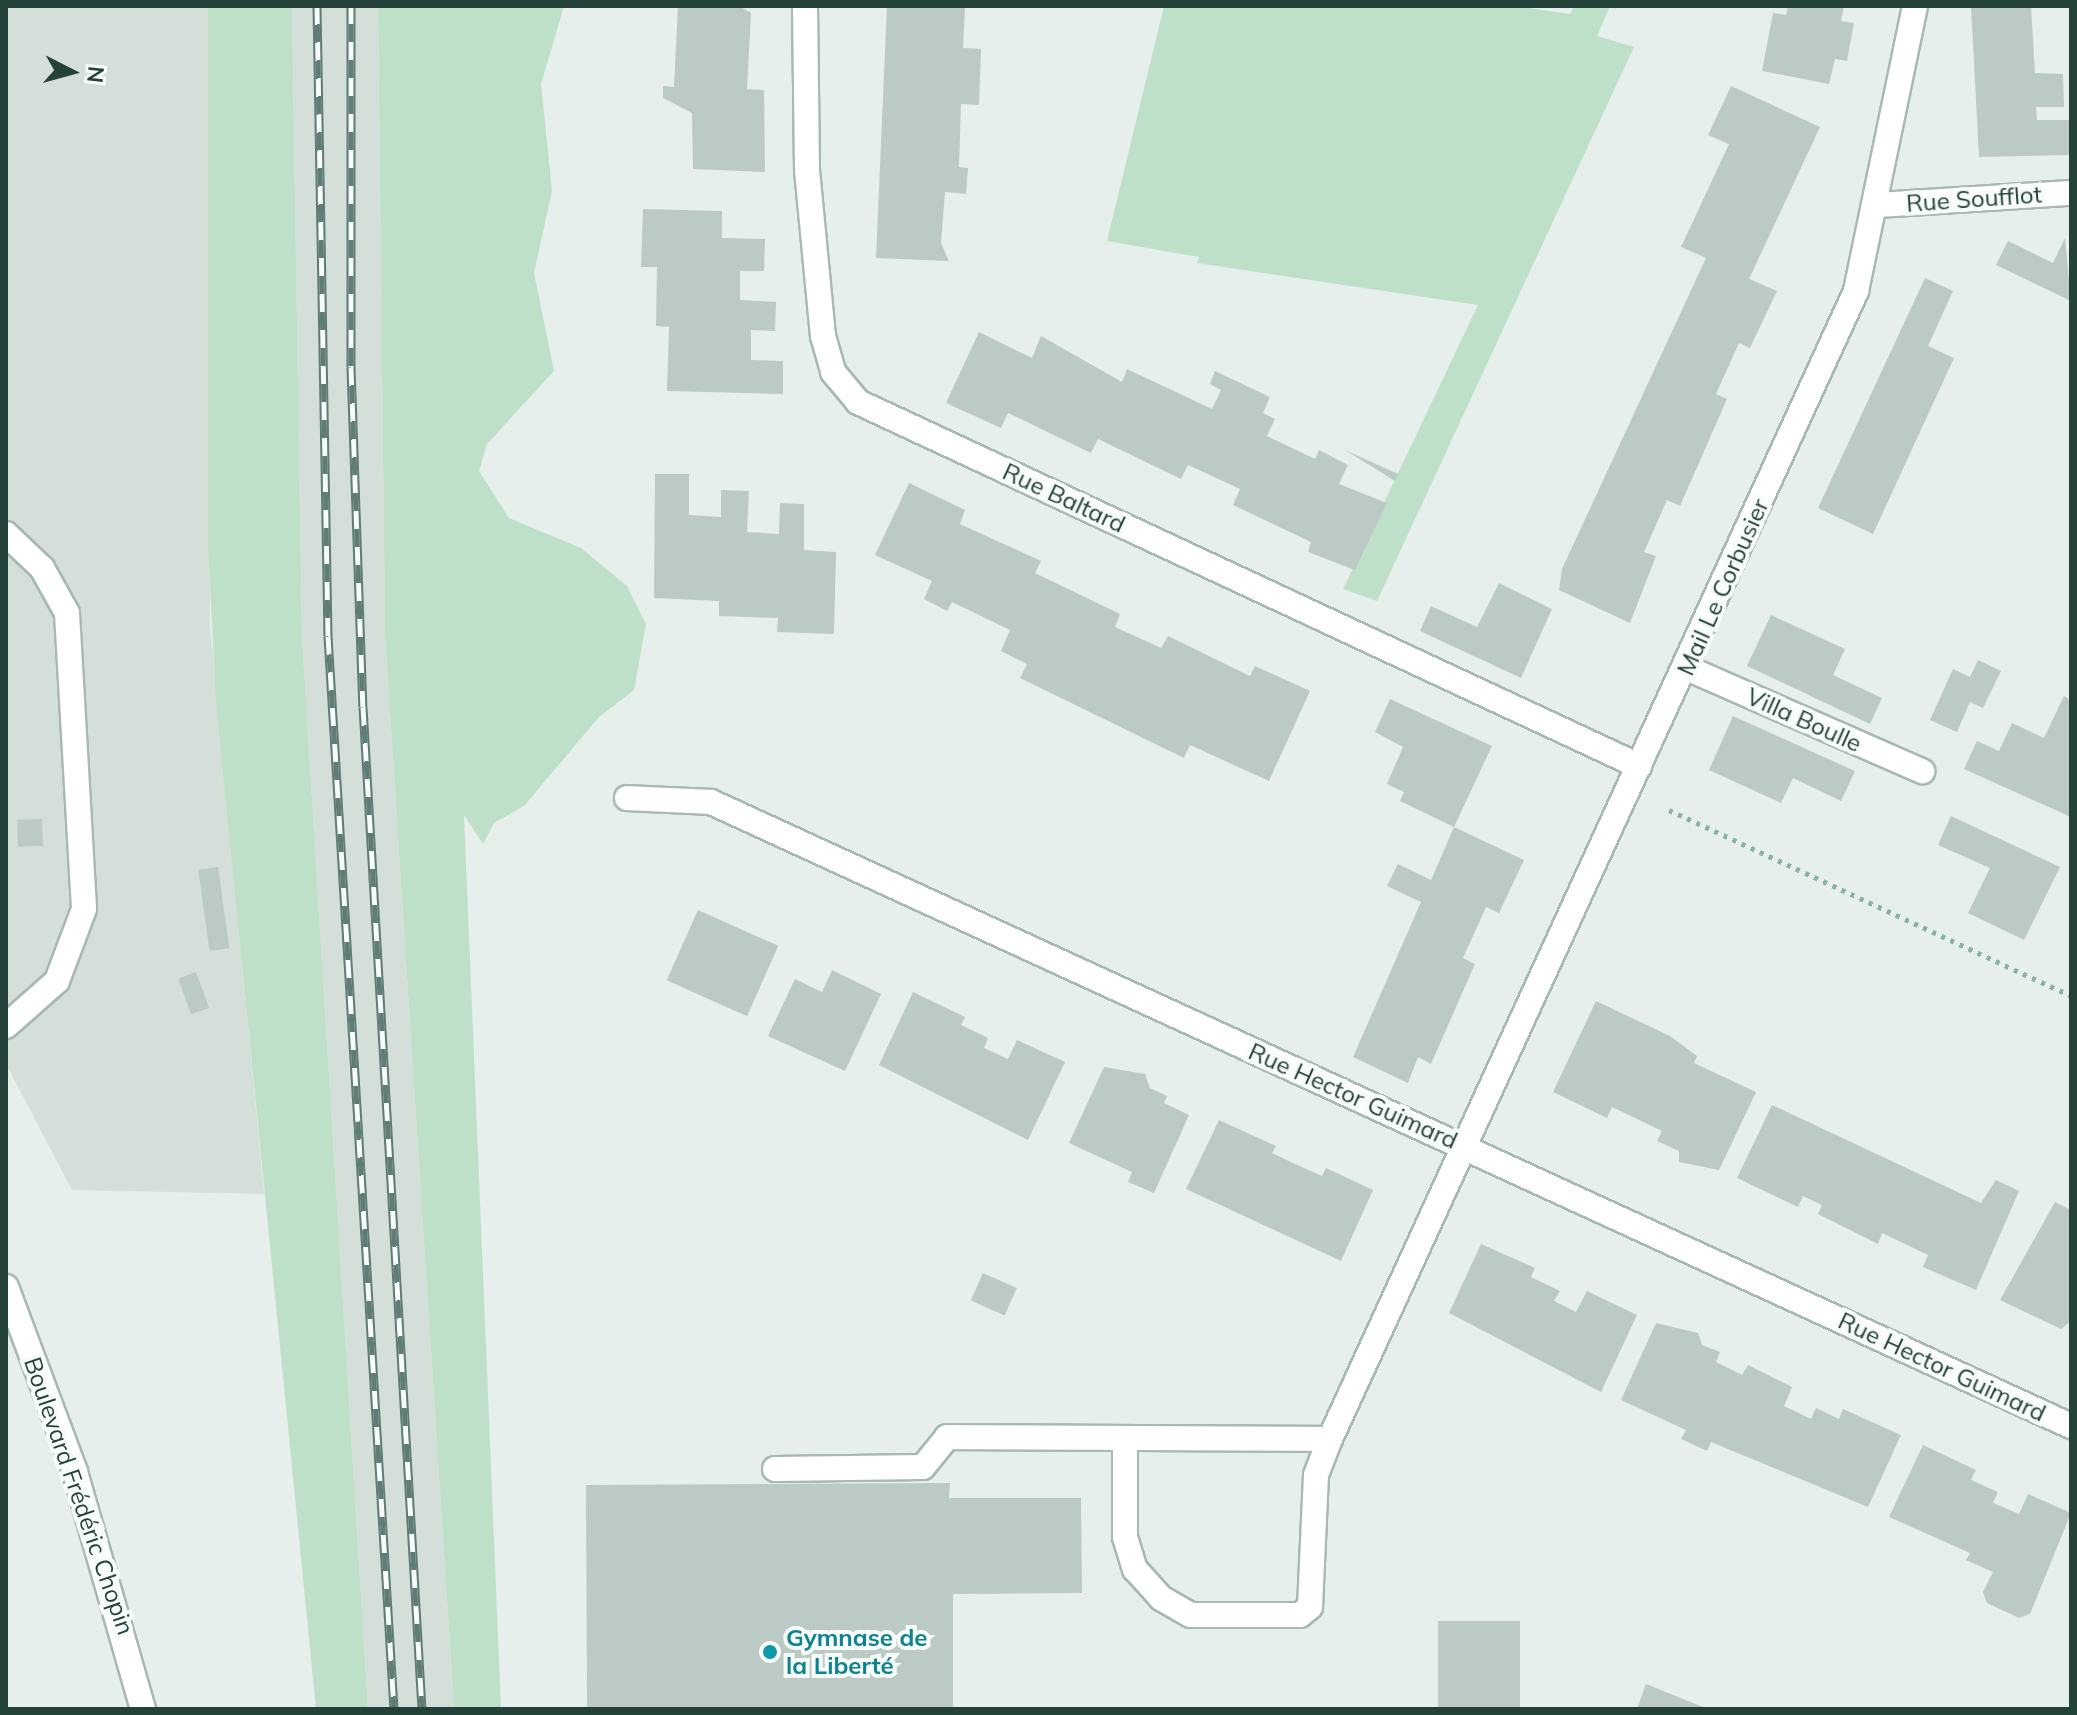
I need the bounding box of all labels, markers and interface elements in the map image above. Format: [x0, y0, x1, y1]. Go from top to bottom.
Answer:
north arrow [32, 32, 112, 112]
text: N [81, 65, 111, 84]
street label: Rue Soufflot [1905, 180, 2043, 218]
street label: Rue Baltard [998, 457, 1130, 539]
street label: Mail Le Corbusier [1671, 494, 1775, 680]
street label: Villa Boulle [1742, 682, 1866, 758]
street label: Rue Hector Guimard [1244, 1037, 1462, 1155]
street label: Rue Hector Guimard [1834, 1306, 2050, 1428]
street label: Boulevard Frédéric Chopin [18, 1353, 140, 1639]
place label: Gymnase de la Liberté [786, 1624, 928, 1680]
marker: Gymnase de la Liberté [761, 1643, 779, 1661]

